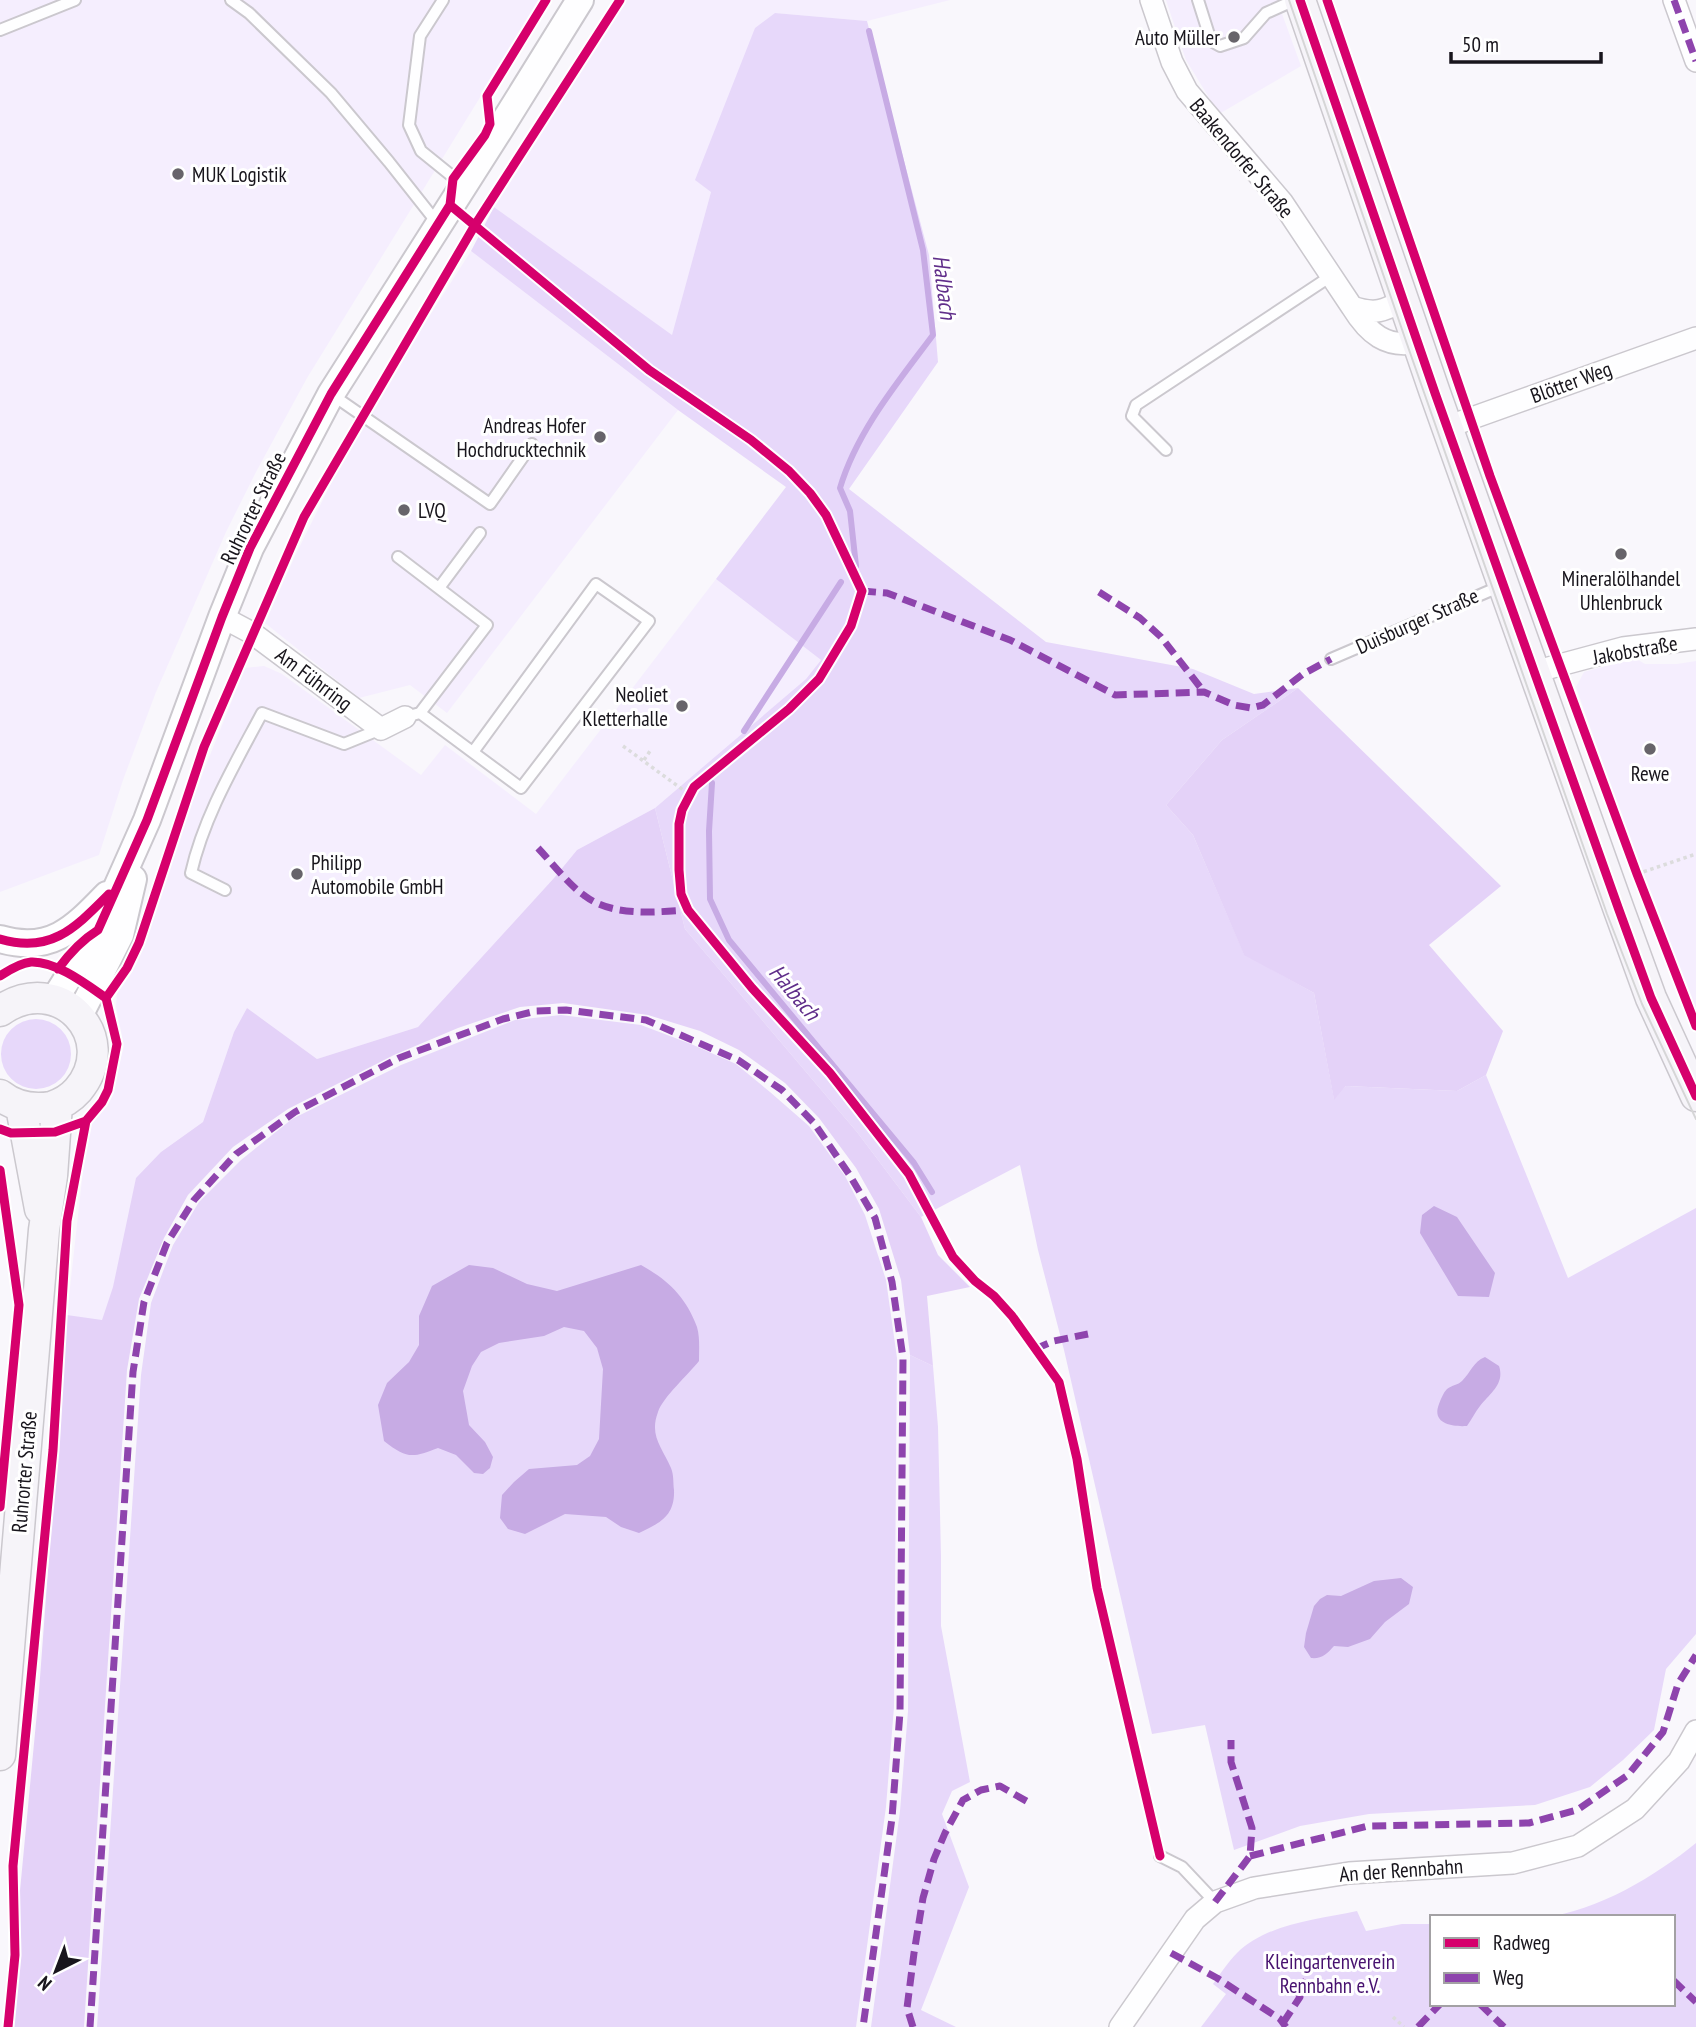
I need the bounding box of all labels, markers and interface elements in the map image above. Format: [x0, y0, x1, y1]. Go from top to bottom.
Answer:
scale bar [1451, 21, 1602, 65]
place label: Auto Müller [1135, 24, 1220, 51]
marker: Auto Müller [1226, 29, 1242, 45]
text: 50 m [1462, 31, 1499, 58]
street label: Baakendorfer Straße [1184, 92, 1300, 224]
place label: MUK Logistik [192, 161, 287, 188]
marker: MUK Logistik [170, 166, 186, 182]
water label: Halbach [927, 253, 964, 323]
street label: Blötter Weg [1527, 355, 1615, 409]
place label: Andreas Hofer Hochdrucktechnik [457, 412, 586, 463]
marker: Andreas Hofer Hochdrucktechnik [592, 429, 608, 445]
street label: Ruhrorter Straße [214, 447, 292, 569]
place label: LVQ [418, 497, 446, 524]
marker: LVQ [396, 502, 412, 518]
marker: Mineralölhandel Uhlenbruck [1613, 546, 1629, 562]
place label: Mineralölhandel Uhlenbruck [1562, 565, 1680, 616]
street label: Duisburger Straße [1351, 582, 1483, 660]
street label: Jakobstraße [1590, 629, 1679, 671]
street label: Am Führring [270, 641, 358, 717]
place label: Neoliet Kletterhalle [582, 681, 668, 732]
marker: Neoliet Kletterhalle [674, 698, 690, 714]
marker: Rewe [1642, 741, 1658, 757]
place label: Rewe [1631, 760, 1669, 787]
place label: Philipp Automobile GmbH [311, 849, 444, 900]
marker: Philipp Automobile GmbH [289, 866, 305, 882]
water label: Halbach [763, 958, 828, 1027]
street label: Ruhrorter Straße [5, 1410, 43, 1534]
street label: An der Rennbahn [1338, 1852, 1464, 1888]
legend [1430, 1915, 1675, 2006]
text: Radweg [1493, 1929, 1550, 1956]
north arrow [21, 1936, 91, 2006]
park label: Kleingartenverein Rennbahn e.V. [1265, 1948, 1395, 1999]
text: Weg [1493, 1964, 1524, 1991]
text: N [33, 1971, 56, 1996]

